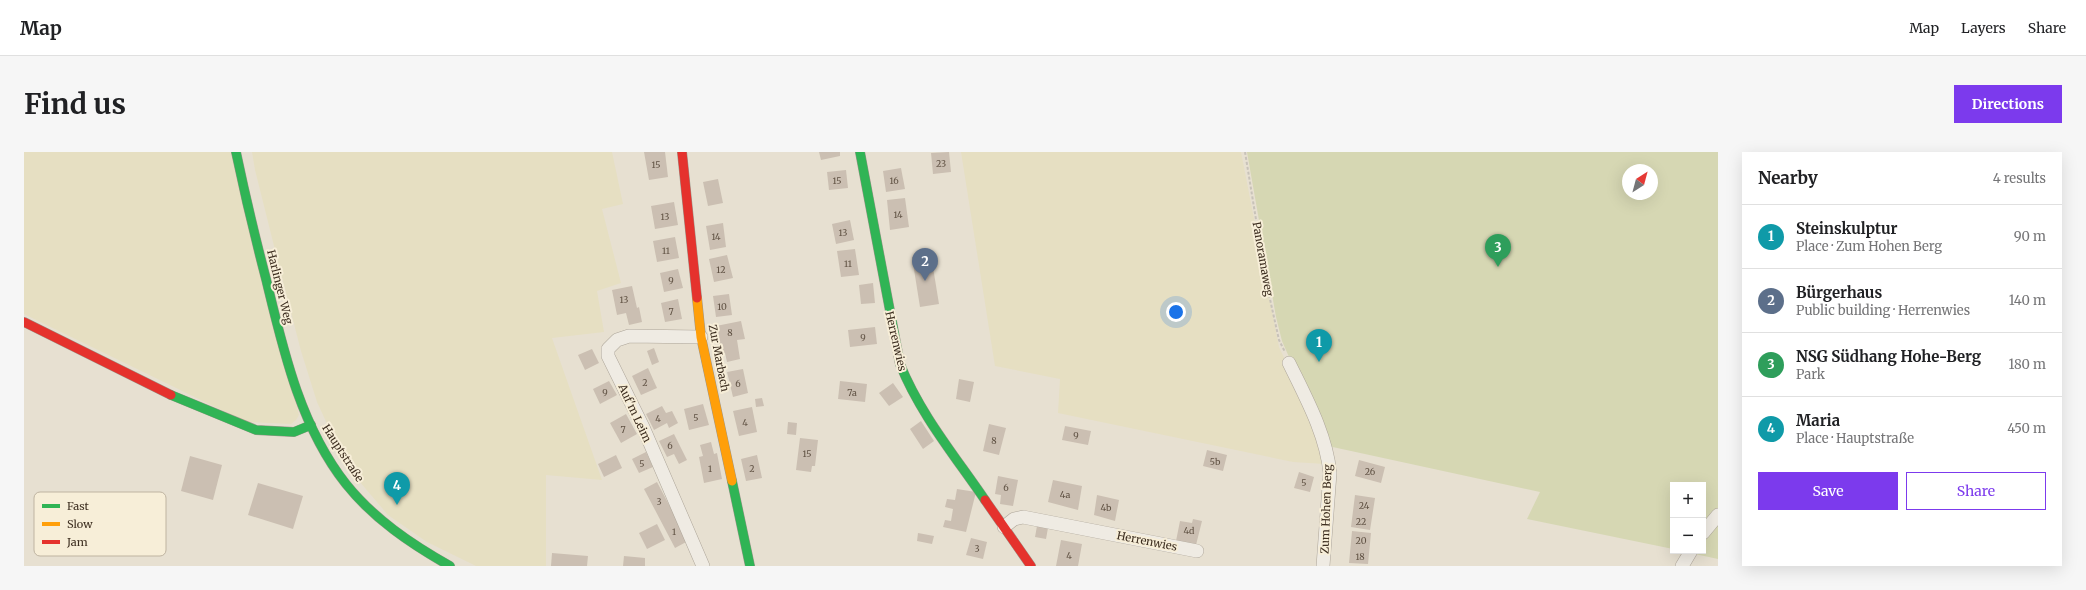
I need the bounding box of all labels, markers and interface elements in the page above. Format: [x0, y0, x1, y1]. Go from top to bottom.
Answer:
text: Map [20, 16, 62, 40]
text: Map [1909, 19, 1939, 37]
text: Layers [1961, 19, 2006, 37]
text: Share [2028, 19, 2066, 37]
button: Directions [1954, 85, 2062, 123]
text: Find us [24, 86, 126, 122]
house number: 23 [936, 158, 946, 169]
house number: 15 [651, 159, 661, 170]
north arrow [1622, 164, 1658, 200]
text: Nearby [1758, 167, 1818, 189]
text: 4 results [1993, 170, 2046, 187]
house number: 15 [832, 175, 842, 186]
house number: 16 [889, 175, 899, 186]
house number: 14 [893, 209, 903, 220]
house number: 13 [661, 211, 669, 222]
text: Steinskulptur [1796, 219, 1898, 238]
street label: Panoramaweg [1250, 221, 1277, 298]
house number: 13 [839, 227, 847, 238]
text: 1 [1768, 228, 1774, 245]
text: 90 m [2014, 228, 2046, 245]
house number: 14 [711, 231, 721, 242]
pin: 3 [1485, 234, 1511, 267]
text: Place · Zum Hohen Berg [1796, 238, 1942, 255]
house number: 11 [662, 245, 670, 256]
street label: Harlinger Weg [264, 248, 296, 326]
pin: 2 [912, 248, 938, 281]
house number: 11 [844, 258, 852, 269]
house number: 12 [716, 264, 726, 275]
house number: 9 [668, 275, 674, 286]
text: Bürgerhaus [1796, 283, 1882, 302]
text: 2 [1767, 292, 1775, 309]
text: 140 m [2009, 292, 2046, 309]
house number: 13 [620, 294, 628, 305]
house number: 10 [717, 301, 727, 312]
your location [1166, 302, 1186, 322]
text: Public building · Herrenwies [1796, 302, 1970, 319]
house number: 7 [668, 306, 674, 317]
street label: Herrenwies [882, 310, 910, 372]
street label: Zur Marbach [706, 323, 733, 393]
house number: 8 [727, 327, 733, 338]
pin: 1 [1306, 329, 1332, 362]
house number: 9 [860, 332, 866, 343]
text: NSG Südhang Hohe-Berg [1796, 347, 1981, 366]
text: 3 [1767, 356, 1775, 373]
text: 180 m [2008, 356, 2046, 373]
text: Park [1796, 366, 1825, 383]
house number: 2 [642, 377, 648, 388]
house number: 6 [735, 378, 741, 389]
street label: Auf'm Leim [615, 381, 655, 444]
house number: 9 [602, 387, 608, 398]
house number: 7a [847, 387, 857, 398]
text: Maria [1796, 411, 1840, 430]
house number: 5 [693, 412, 699, 423]
house number: 4 [655, 413, 661, 424]
house number: 4 [742, 417, 748, 428]
text: 4 [1767, 420, 1775, 437]
text: 450 m [2007, 420, 2046, 437]
street label: Hauptstraße [319, 422, 367, 485]
house number: 7 [620, 424, 626, 435]
house number: 9 [1073, 430, 1079, 441]
text: Place · Hauptstraße [1796, 430, 1914, 447]
house number: 8 [991, 435, 997, 446]
house number: 6 [667, 440, 673, 451]
house number: 15 [802, 448, 812, 459]
house number: 5b [1210, 456, 1221, 467]
house number: 5 [639, 458, 645, 469]
house number: 1 [708, 463, 712, 474]
house number: 2 [749, 463, 755, 474]
street label: Zum Hohen Berg [1317, 464, 1335, 554]
house number: 26 [1365, 466, 1376, 477]
pin: 4 [384, 472, 410, 505]
button: Save [1758, 472, 1898, 510]
button: Share [1906, 472, 2046, 510]
house number: 5 [1301, 477, 1307, 488]
house number: 6 [1003, 482, 1009, 493]
map controls [1670, 482, 1706, 554]
button: + [1670, 482, 1706, 518]
house number: 4a [1060, 489, 1070, 500]
legend [34, 492, 166, 556]
house number: 3 [656, 496, 662, 507]
text: Fast [67, 499, 90, 513]
house number: 24 [1359, 500, 1370, 511]
house number: 4b [1101, 502, 1112, 513]
house number: 22 [1356, 516, 1366, 527]
text: Slow [67, 517, 93, 531]
button: − [1670, 518, 1706, 554]
house number: 4d [1183, 525, 1195, 536]
house number: 1 [672, 526, 676, 537]
street label: Herrenwies [1116, 528, 1178, 554]
text: Jam [66, 535, 88, 549]
house number: 20 [1356, 535, 1367, 546]
house number: 3 [974, 543, 980, 554]
house number: 4 [1066, 550, 1072, 561]
house number: 18 [1355, 551, 1365, 562]

